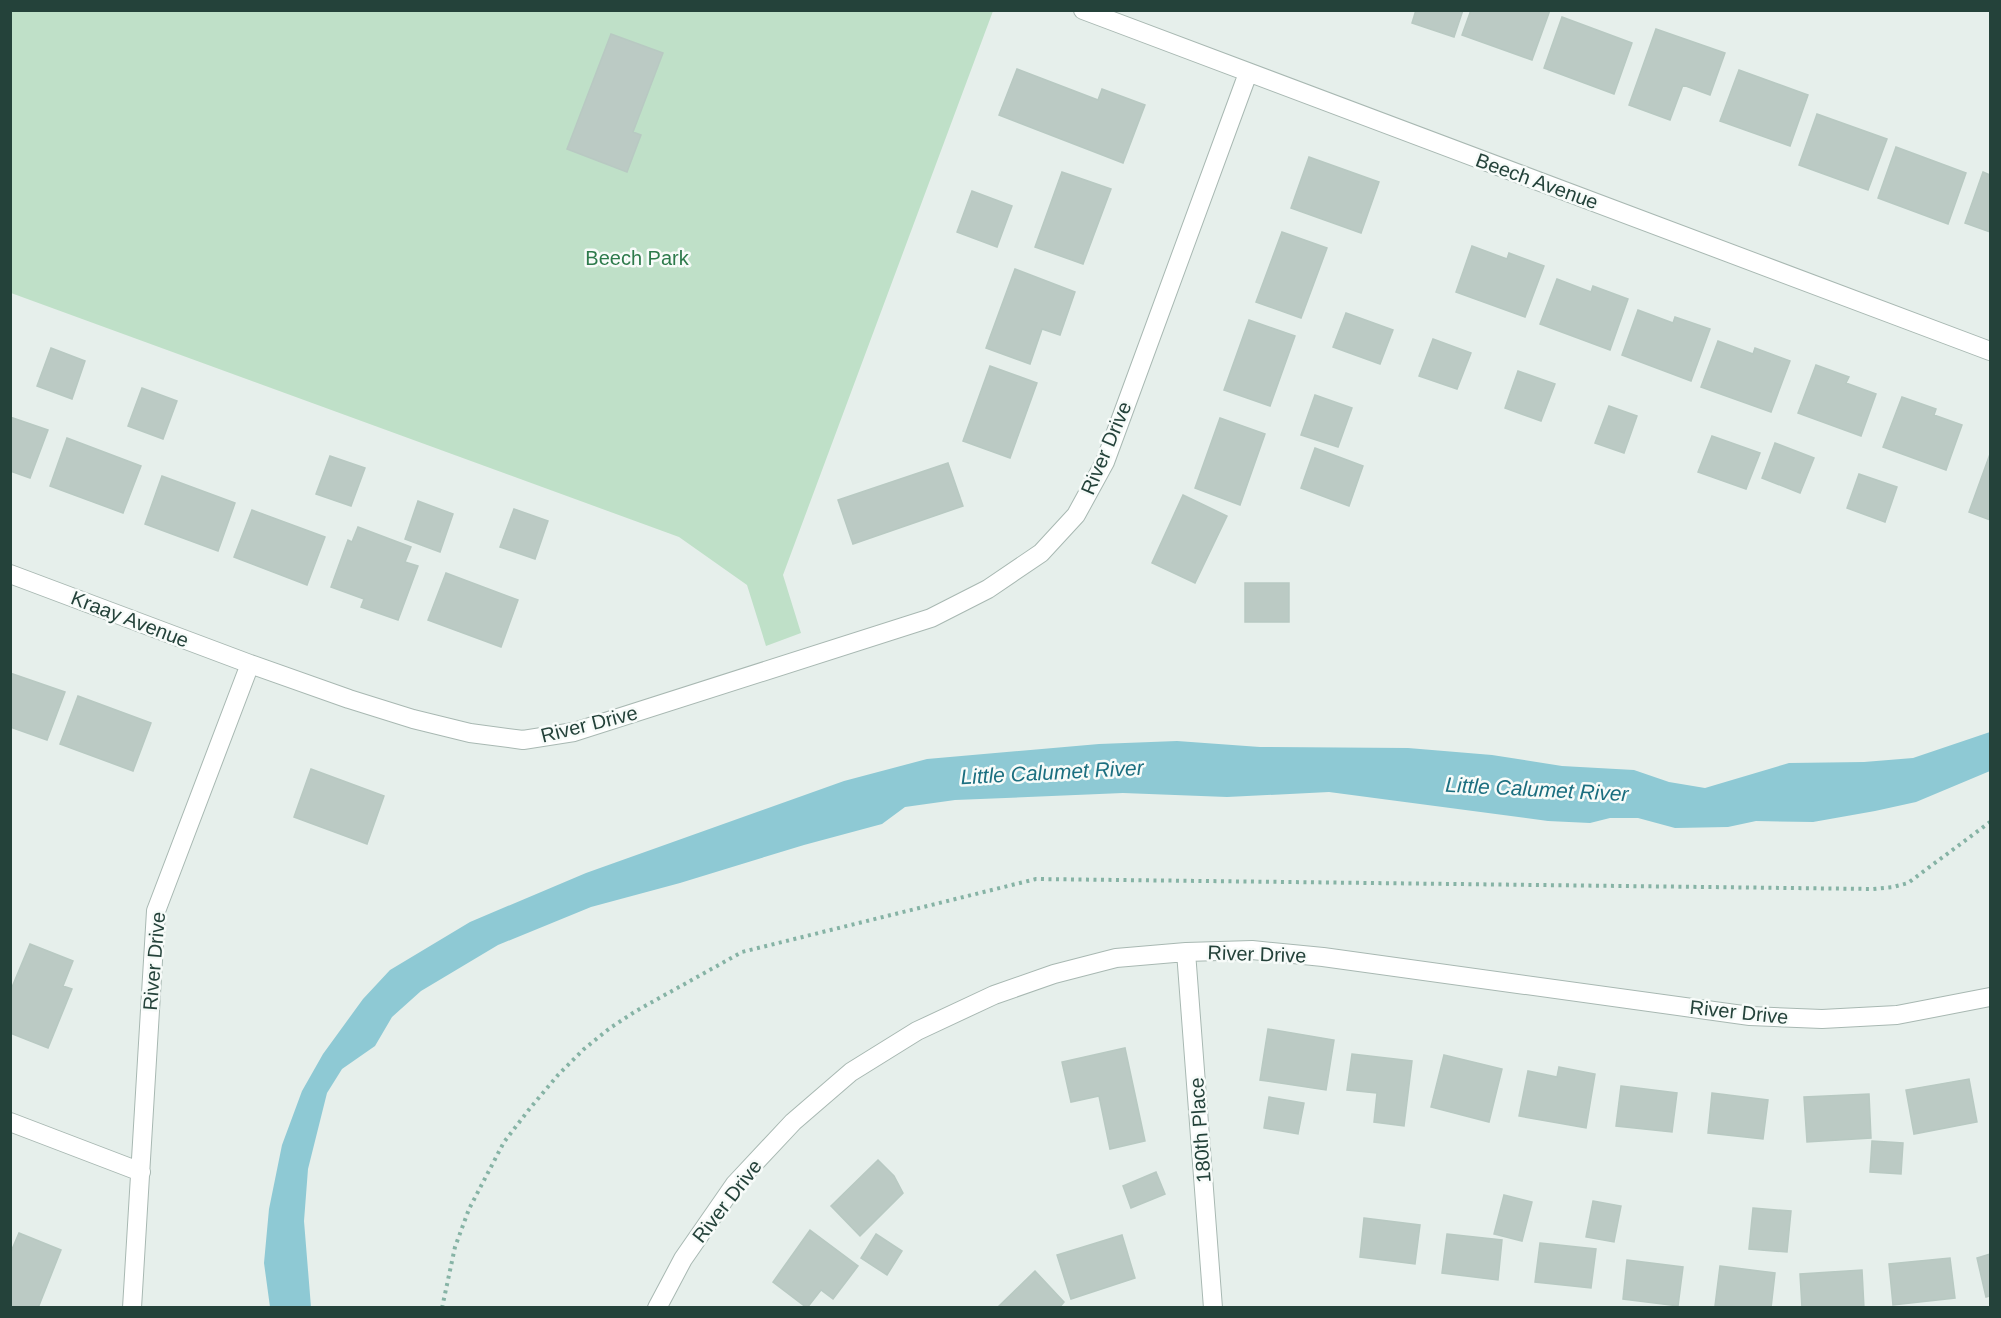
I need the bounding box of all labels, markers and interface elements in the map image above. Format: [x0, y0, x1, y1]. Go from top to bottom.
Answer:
street label: Beech Avenue [1473, 149, 1601, 213]
park label: Beech Park [585, 247, 690, 269]
street label: River Drive [1077, 398, 1135, 498]
street label: Kraay Avenue [68, 586, 192, 652]
street label: River Drive [538, 701, 640, 747]
water label: Little Calumet River [960, 756, 1145, 788]
water label: Little Calumet River [1445, 773, 1630, 805]
street label: River Drive [139, 911, 169, 1011]
street label: River Drive [1207, 941, 1307, 967]
street label: River Drive [1689, 996, 1789, 1028]
street label: 180th Place [1185, 1077, 1215, 1183]
street label: River Drive [688, 1155, 766, 1247]

